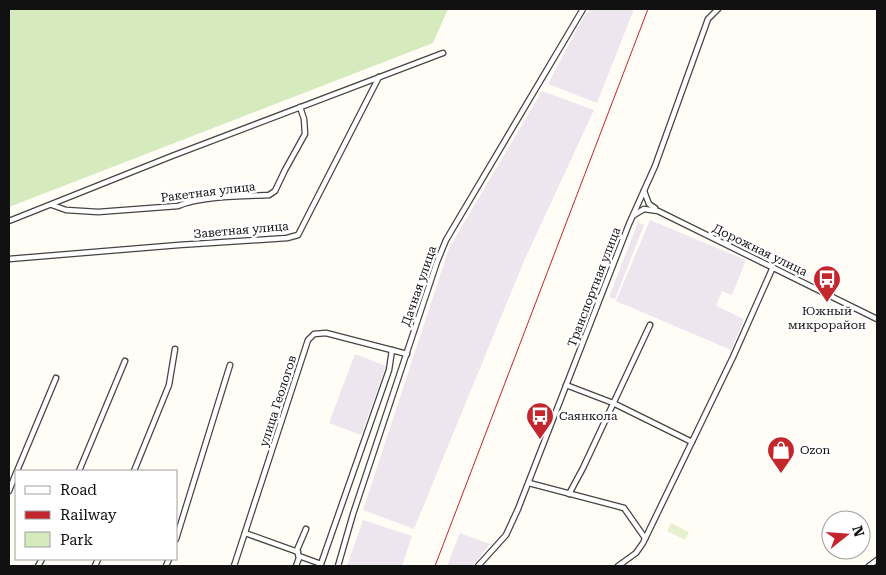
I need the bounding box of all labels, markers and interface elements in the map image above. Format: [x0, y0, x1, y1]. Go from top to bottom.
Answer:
street label: Ракетная улица [160, 179, 257, 205]
street label: Заветная улица [193, 219, 290, 241]
street label: Дорожная улица [710, 221, 810, 279]
street label: Транспортная улица [565, 225, 623, 349]
street label: Дачная улица [399, 244, 439, 328]
bus stop icon: Южный микрорайон [812, 264, 842, 303]
place label: Южный микрорайон [788, 304, 866, 332]
street label: улица Геологов [257, 353, 299, 448]
bus stop icon: Саянкола [525, 401, 555, 440]
place label: Саянкола [559, 409, 618, 423]
shop icon: Ozon [766, 435, 796, 474]
place label: Ozon [800, 443, 831, 457]
legend [15, 470, 178, 560]
text: Road [60, 481, 97, 499]
text: Railway [60, 506, 117, 524]
north arrow [821, 510, 871, 560]
text: N [849, 524, 868, 539]
text: Park [60, 531, 94, 549]

